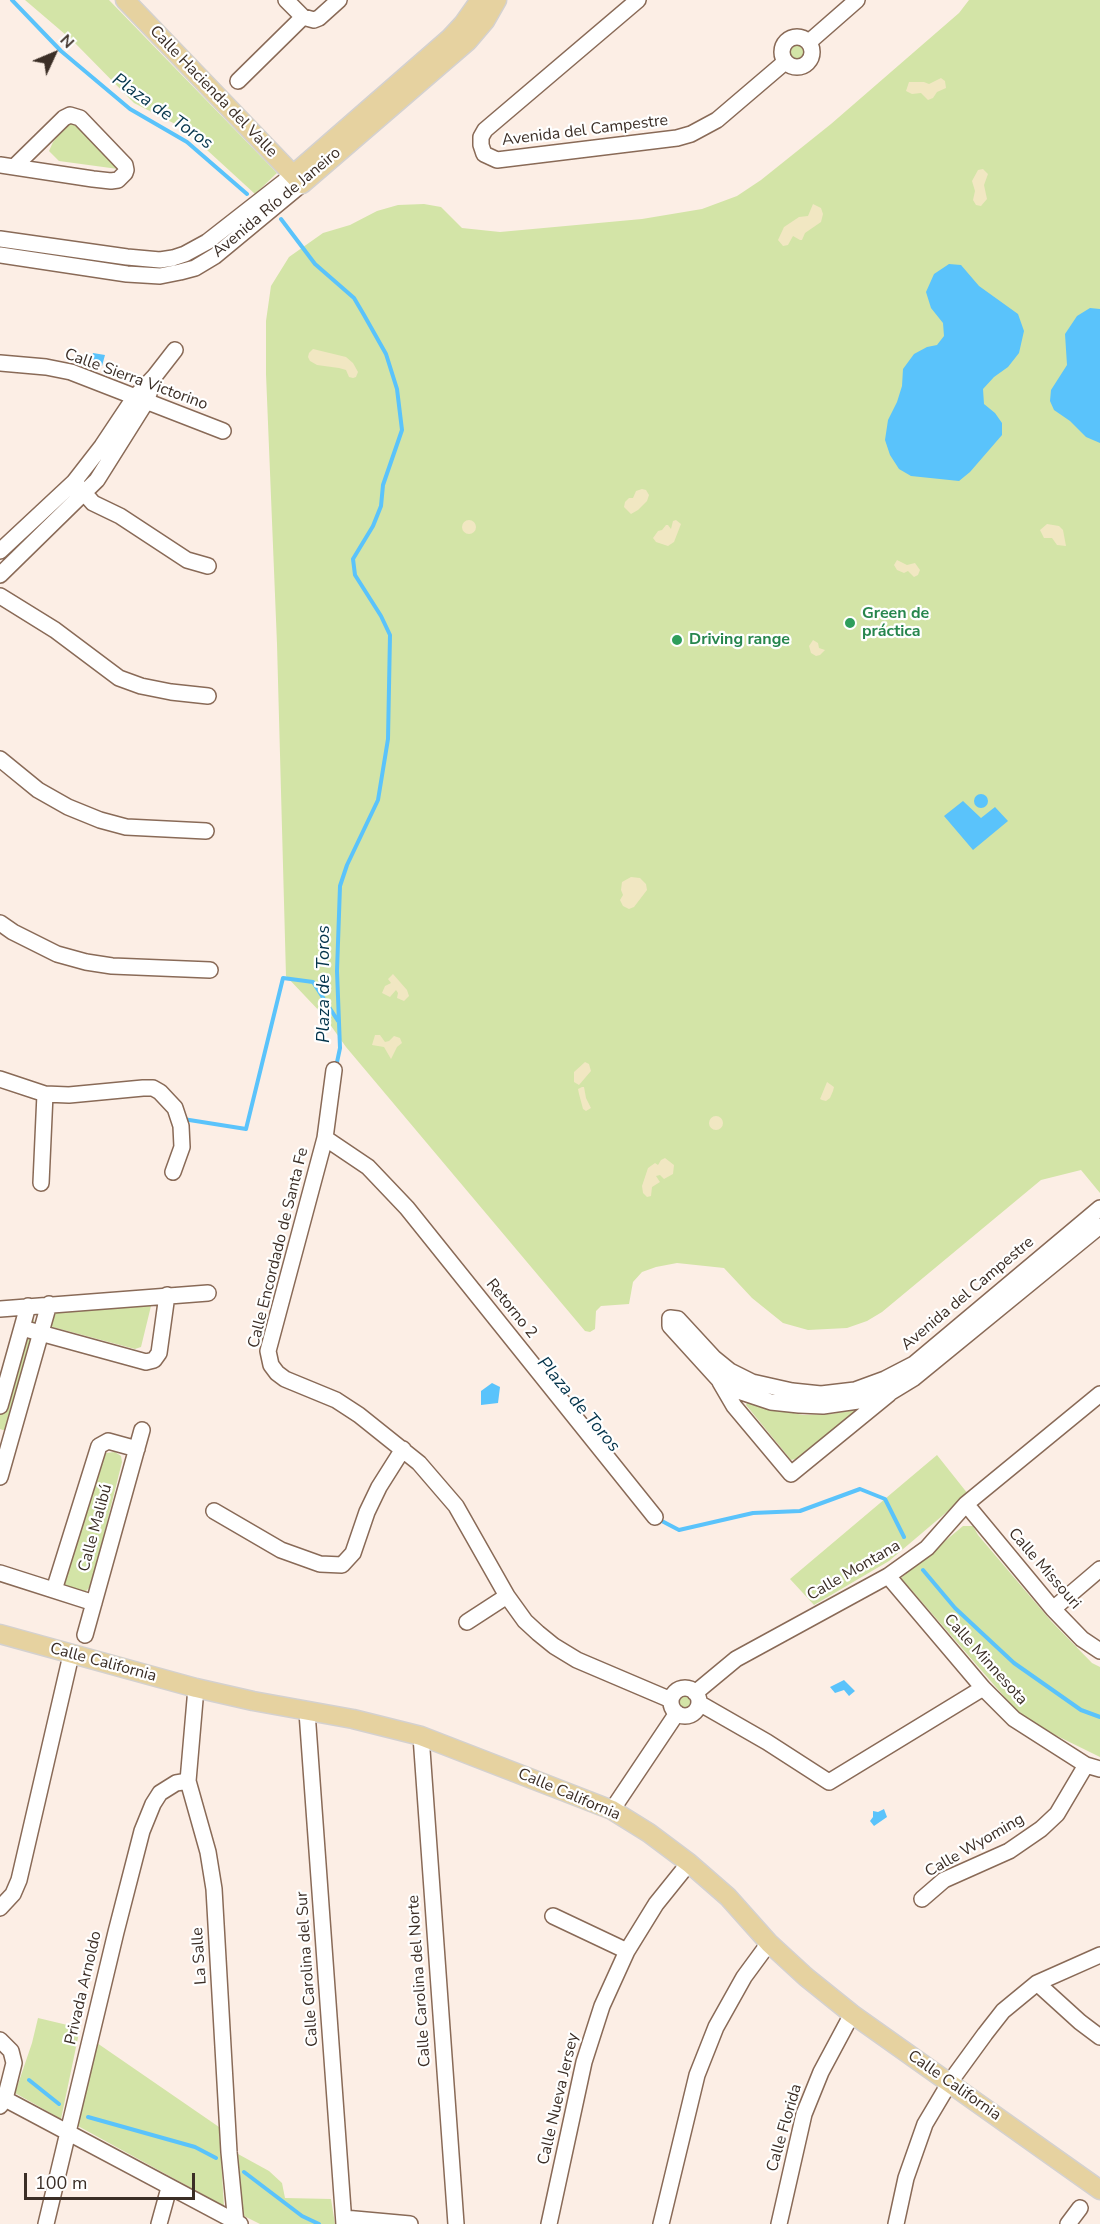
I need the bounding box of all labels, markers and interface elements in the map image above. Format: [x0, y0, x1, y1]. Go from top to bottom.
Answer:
street label: Calle Hacienda del Valle [145, 22, 281, 162]
north arrow [24, 24, 84, 84]
text: N [55, 30, 79, 53]
water label: Plaza de Toros [108, 69, 216, 155]
street label: Avenida del Campestre [501, 111, 669, 151]
street label: Avenida Río de Janeiro [209, 144, 345, 262]
street label: Calle Sierra Victorino [62, 345, 210, 415]
place label: Green de práctica [862, 604, 929, 642]
marker: Green de práctica [843, 616, 857, 630]
place label: Driving range [689, 630, 790, 650]
marker: Driving range [670, 633, 684, 647]
water label: Plaza de Toros [314, 925, 336, 1043]
street label: Calle Encordado de Santa Fe [245, 1146, 313, 1350]
street label: Avenida del Campestre [898, 1233, 1038, 1355]
street label: Retorno 2 [481, 1275, 541, 1343]
water label: Plaza de Toros [532, 1353, 624, 1457]
street label: Calle Malibú [75, 1482, 117, 1574]
street label: Calle Missouri [1004, 1525, 1084, 1613]
street label: Calle Montana [804, 1537, 904, 1605]
street label: Calle Minnesota [939, 1611, 1031, 1709]
street label: Calle California [48, 1640, 158, 1686]
street label: Calle California [515, 1765, 623, 1825]
street label: Calle Wyoming [922, 1810, 1028, 1882]
street label: Calle Carolina del Sur [293, 1891, 323, 2047]
street label: Calle Carolina del Norte [404, 1894, 436, 2068]
street label: La Salle [188, 1927, 212, 1985]
street label: Privada Arnoldo [62, 1929, 106, 2047]
street label: Calle Nueva Jersey [535, 2031, 583, 2167]
street label: Calle California [904, 2047, 1004, 2125]
street label: Calle Florida [763, 2082, 807, 2174]
scale bar [27, 2161, 198, 2199]
text: 100 m [35, 2171, 87, 2195]

